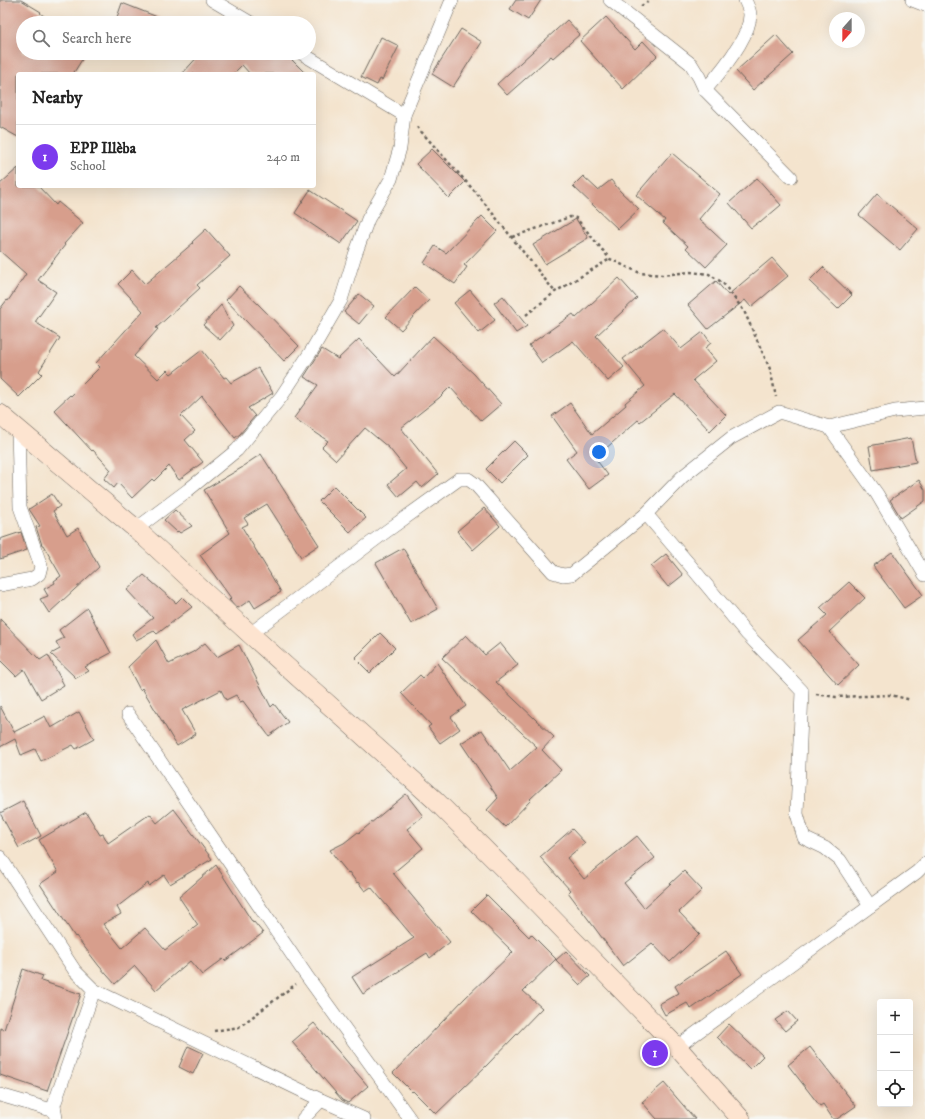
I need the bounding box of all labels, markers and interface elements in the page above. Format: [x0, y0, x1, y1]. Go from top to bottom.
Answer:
north arrow [829, 12, 865, 48]
search box [16, 16, 316, 60]
icon: search [30, 27, 52, 49]
text: Search here [62, 29, 131, 48]
text: Nearby [32, 87, 82, 109]
text: EPP Illèba [70, 139, 136, 158]
text: 1 [43, 149, 47, 165]
text: 240 m [267, 149, 300, 165]
text: School [70, 158, 106, 174]
your location [589, 442, 609, 462]
map controls [877, 999, 913, 1107]
button: + [877, 999, 913, 1035]
button: − [877, 1035, 913, 1071]
pin: 1 [642, 1038, 668, 1068]
button: locate [877, 1071, 913, 1107]

